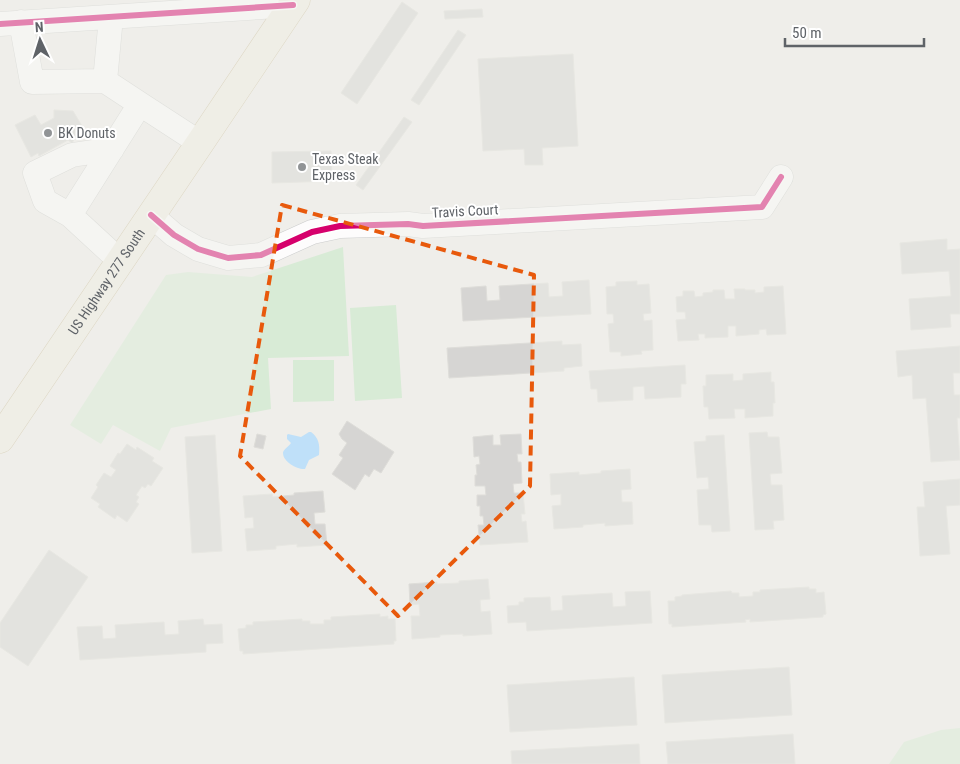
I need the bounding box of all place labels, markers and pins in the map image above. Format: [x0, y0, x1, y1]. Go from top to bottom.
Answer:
place label: BK Donuts [58, 125, 116, 141]
marker: BK Donuts [42, 127, 54, 139]
place label: Texas Steak Express [312, 151, 379, 183]
marker: Texas Steak Express [296, 161, 308, 173]

